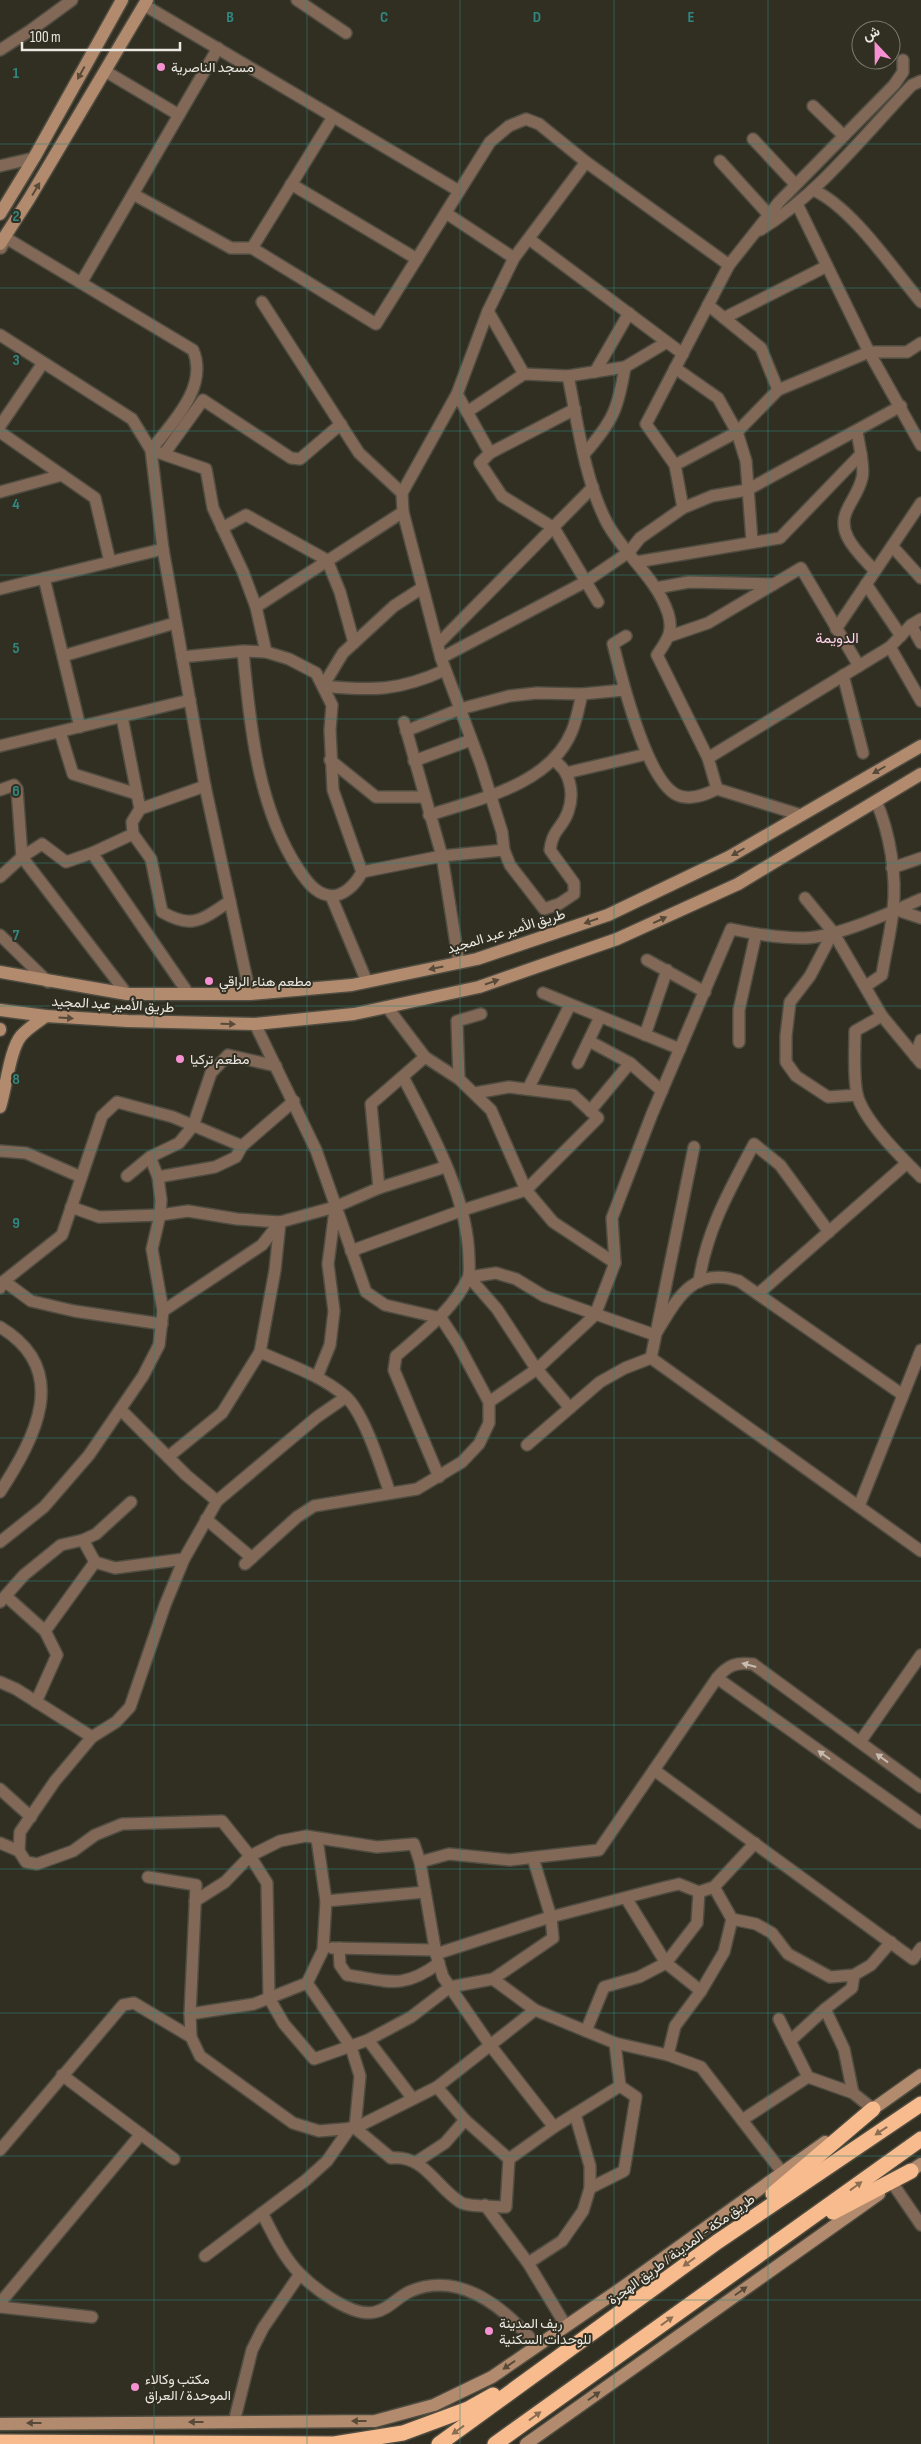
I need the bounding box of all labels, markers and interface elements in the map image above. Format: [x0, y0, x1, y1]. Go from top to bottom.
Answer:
text: B [226, 8, 234, 27]
text: C [380, 8, 388, 27]
text: D [533, 8, 541, 27]
text: E [688, 8, 695, 27]
scale bar [22, 20, 180, 52]
north arrow [851, 20, 901, 70]
text: ش [860, 22, 882, 44]
text: 100 m [30, 28, 61, 47]
place label: مسجد الناصرية [171, 59, 254, 76]
marker: مسجد الناصرية [155, 61, 167, 73]
text: 1 [13, 64, 20, 83]
one-way arrow [77, 66, 85, 81]
one-way arrow [31, 182, 40, 195]
text: 2 [12, 207, 20, 226]
text: 3 [12, 351, 20, 370]
text: 4 [12, 495, 20, 514]
district label: الدويمة [815, 629, 859, 648]
text: 5 [12, 639, 20, 658]
one-way arrow [872, 766, 885, 775]
text: 6 [12, 782, 20, 801]
one-way arrow [732, 847, 745, 856]
street label: طريق الأمير عبد المجيد [445, 905, 567, 958]
one-way arrow [653, 915, 667, 923]
one-way arrow [583, 917, 598, 925]
text: 7 [13, 926, 20, 945]
one-way arrow [428, 964, 443, 972]
place label: مطعم هناء الراقي [219, 973, 312, 993]
marker: مطعم هناء الراقي [203, 975, 215, 987]
one-way arrow [484, 978, 499, 986]
street label: طريق الأمير عبد المجيد [51, 993, 175, 1016]
one-way arrow [58, 1014, 74, 1022]
one-way arrow [220, 1020, 236, 1028]
place label: مطعم تركيا [190, 1051, 249, 1068]
marker: مطعم تركيا [174, 1053, 186, 1065]
text: 8 [12, 1070, 20, 1089]
text: 9 [12, 1214, 20, 1233]
one-way arrow [742, 1661, 757, 1669]
one-way arrow [818, 1749, 831, 1760]
one-way arrow [875, 1753, 889, 1763]
one-way arrow [874, 2126, 887, 2136]
one-way arrow [849, 2181, 863, 2191]
street label: طريق مكة - المدينة / طريق الهجرة [604, 2190, 758, 2308]
one-way arrow [683, 2257, 696, 2268]
one-way arrow [734, 2286, 748, 2296]
place label: ريف المدينة للوحدات السكنية [499, 2315, 592, 2348]
one-way arrow [660, 2316, 674, 2326]
marker: ريف المدينة للوحدات السكنية [483, 2325, 495, 2337]
one-way arrow [502, 2360, 516, 2370]
place label: مكتب وكالاء الموحدة / العراق [145, 2371, 231, 2404]
marker: مكتب وكالاء الموحدة / العراق [129, 2381, 141, 2393]
one-way arrow [588, 2391, 601, 2401]
one-way arrow [528, 2411, 541, 2421]
one-way arrow [351, 2417, 367, 2425]
one-way arrow [188, 2418, 204, 2426]
one-way arrow [26, 2419, 42, 2427]
one-way arrow [451, 2425, 465, 2435]

